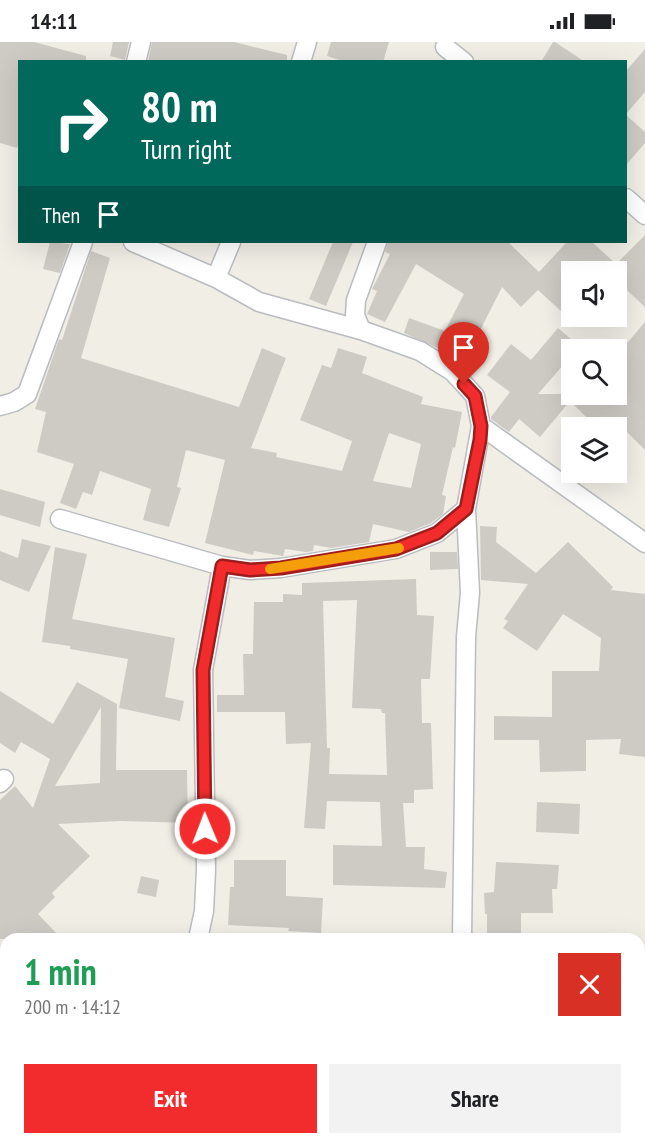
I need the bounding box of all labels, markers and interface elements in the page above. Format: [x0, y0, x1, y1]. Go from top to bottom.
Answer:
text: 14:11 [30, 7, 78, 35]
text: 80 m [141, 79, 218, 134]
icon: right [42, 84, 120, 162]
text: Turn right [141, 132, 232, 166]
icon: arrive [92, 198, 125, 231]
text: Then [42, 201, 80, 229]
map controls [561, 261, 627, 483]
button: sound [561, 261, 627, 327]
pin [438, 322, 489, 384]
icon: arrive [447, 331, 480, 364]
button: search [561, 339, 627, 405]
button: layers [561, 417, 627, 483]
position arrow [173, 797, 237, 861]
text: 1 min [24, 948, 97, 995]
button: close [558, 953, 621, 1016]
text: 200 m · 14:12 [24, 994, 121, 1020]
button: Exit [24, 1064, 317, 1133]
button: Share [329, 1064, 621, 1133]

